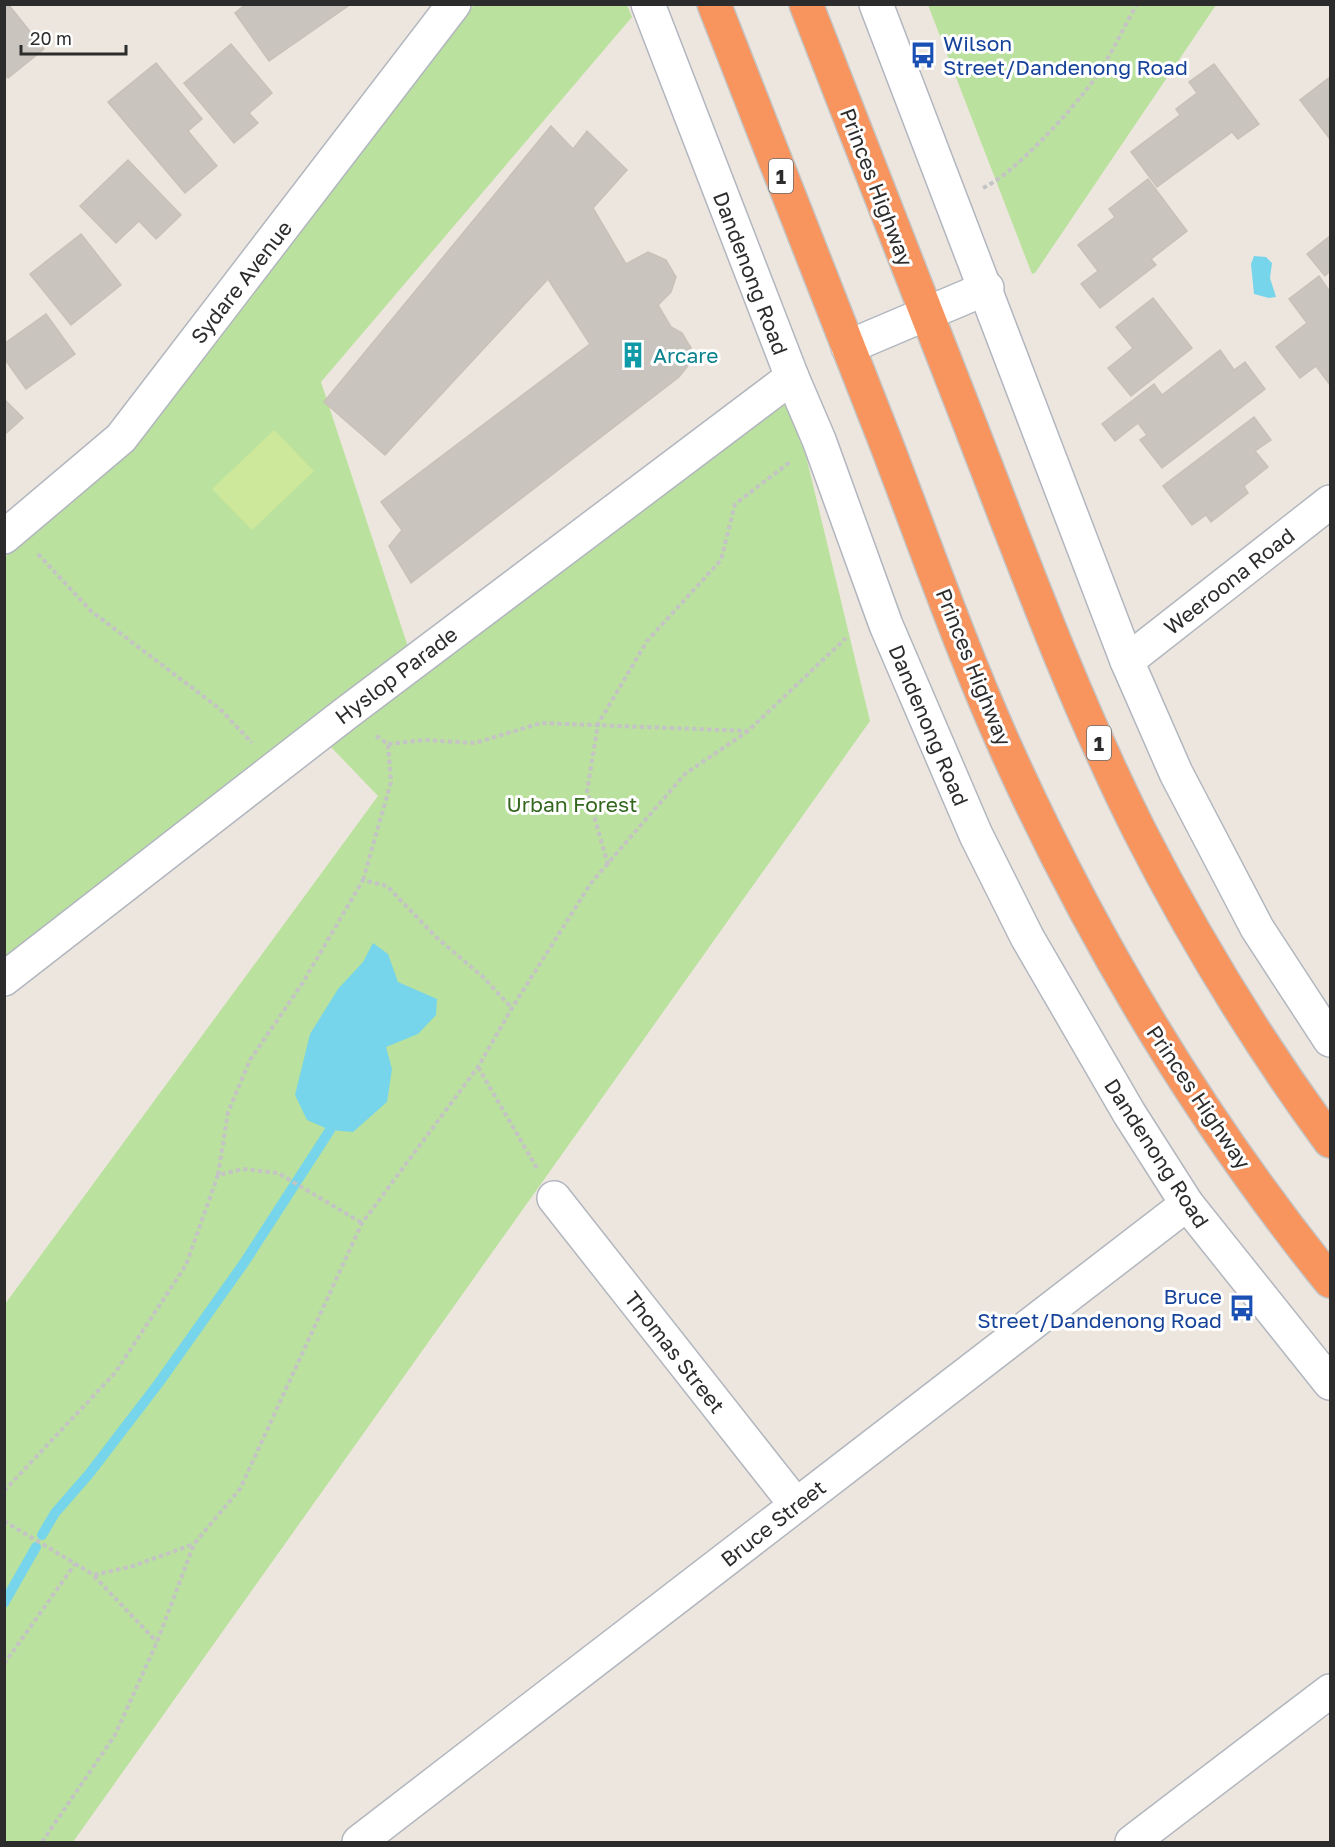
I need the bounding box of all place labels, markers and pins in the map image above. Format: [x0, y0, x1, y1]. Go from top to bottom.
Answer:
place label: Wilson Street/Dandenong Road [943, 30, 1188, 80]
bus stop icon: Wilson Street/Dandenong Road [908, 40, 938, 70]
building icon: Arcare [618, 340, 648, 370]
place label: Arcare [653, 342, 719, 368]
place label: Bruce Street/Dandenong Road [977, 1283, 1222, 1333]
bus stop icon: Bruce Street/Dandenong Road [1227, 1293, 1257, 1323]

